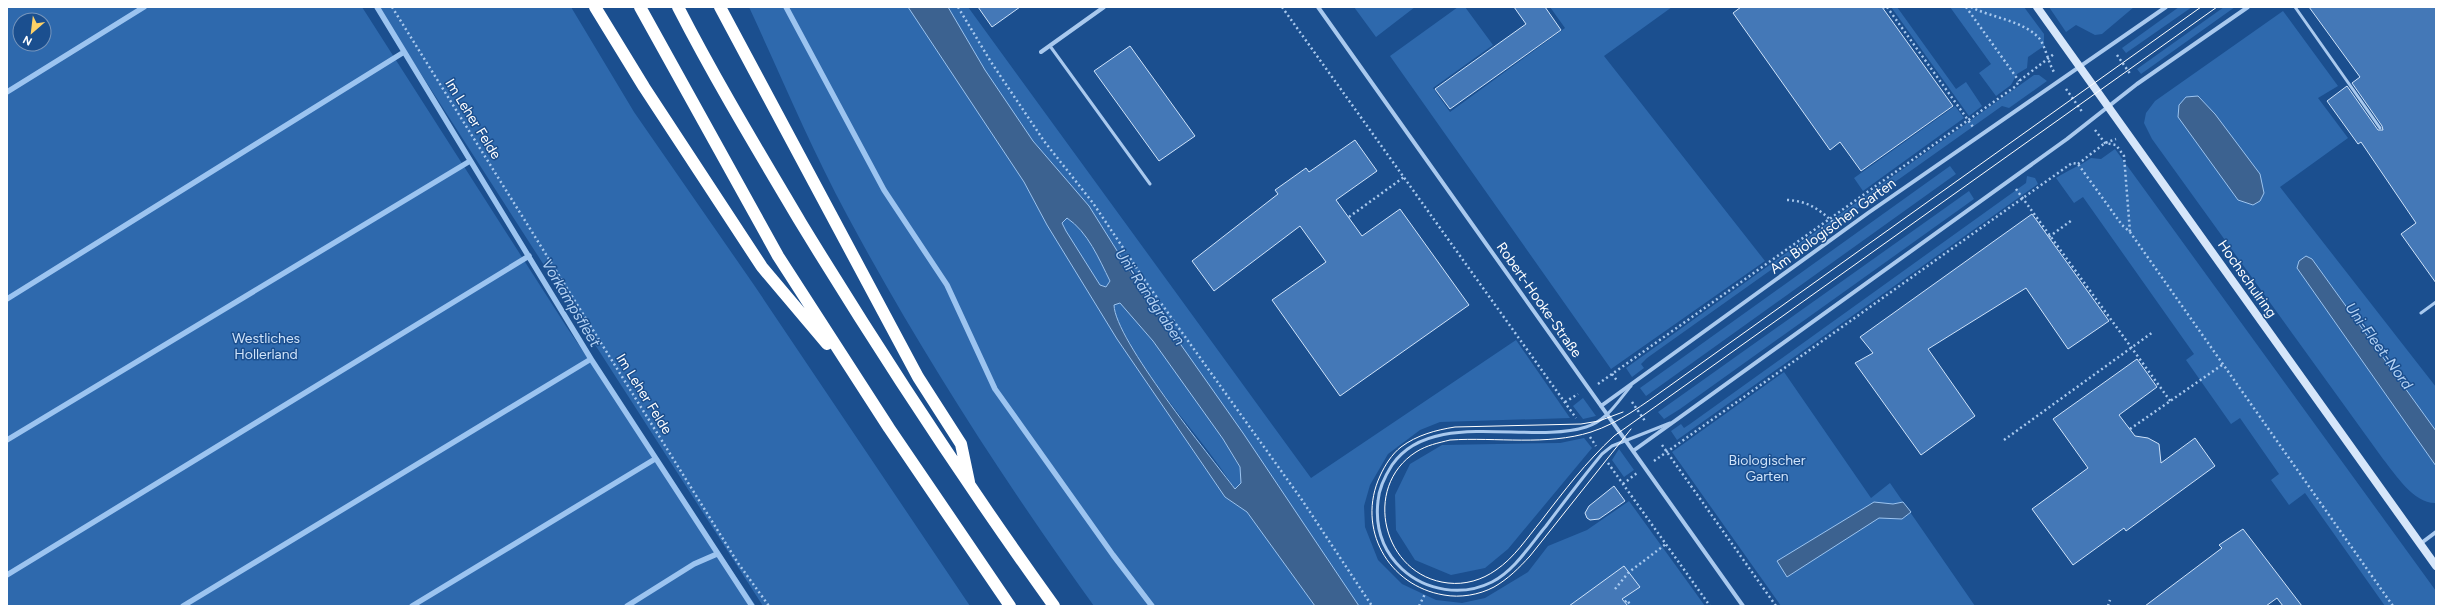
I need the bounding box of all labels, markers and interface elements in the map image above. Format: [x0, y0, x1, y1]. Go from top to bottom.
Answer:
north arrow [12, 12, 52, 52]
text: N [21, 33, 34, 48]
street label: Im Leher Felde [441, 76, 505, 163]
street label: Am Biologischen Garten [1767, 174, 1899, 277]
street label: Hochschulring [2214, 237, 2280, 321]
street label: Robert-Hooke-Straße [1493, 239, 1585, 361]
water label: Uni-Randgraben [1111, 245, 1189, 349]
water label: Vorkampsfleet [538, 256, 604, 350]
water label: Uni-Fleet-Nord [2341, 299, 2417, 393]
park label: Westliches Hollerland [232, 330, 300, 363]
street label: Im Leher Felde [612, 351, 676, 438]
park label: Biologischer Garten [1729, 452, 1806, 485]

